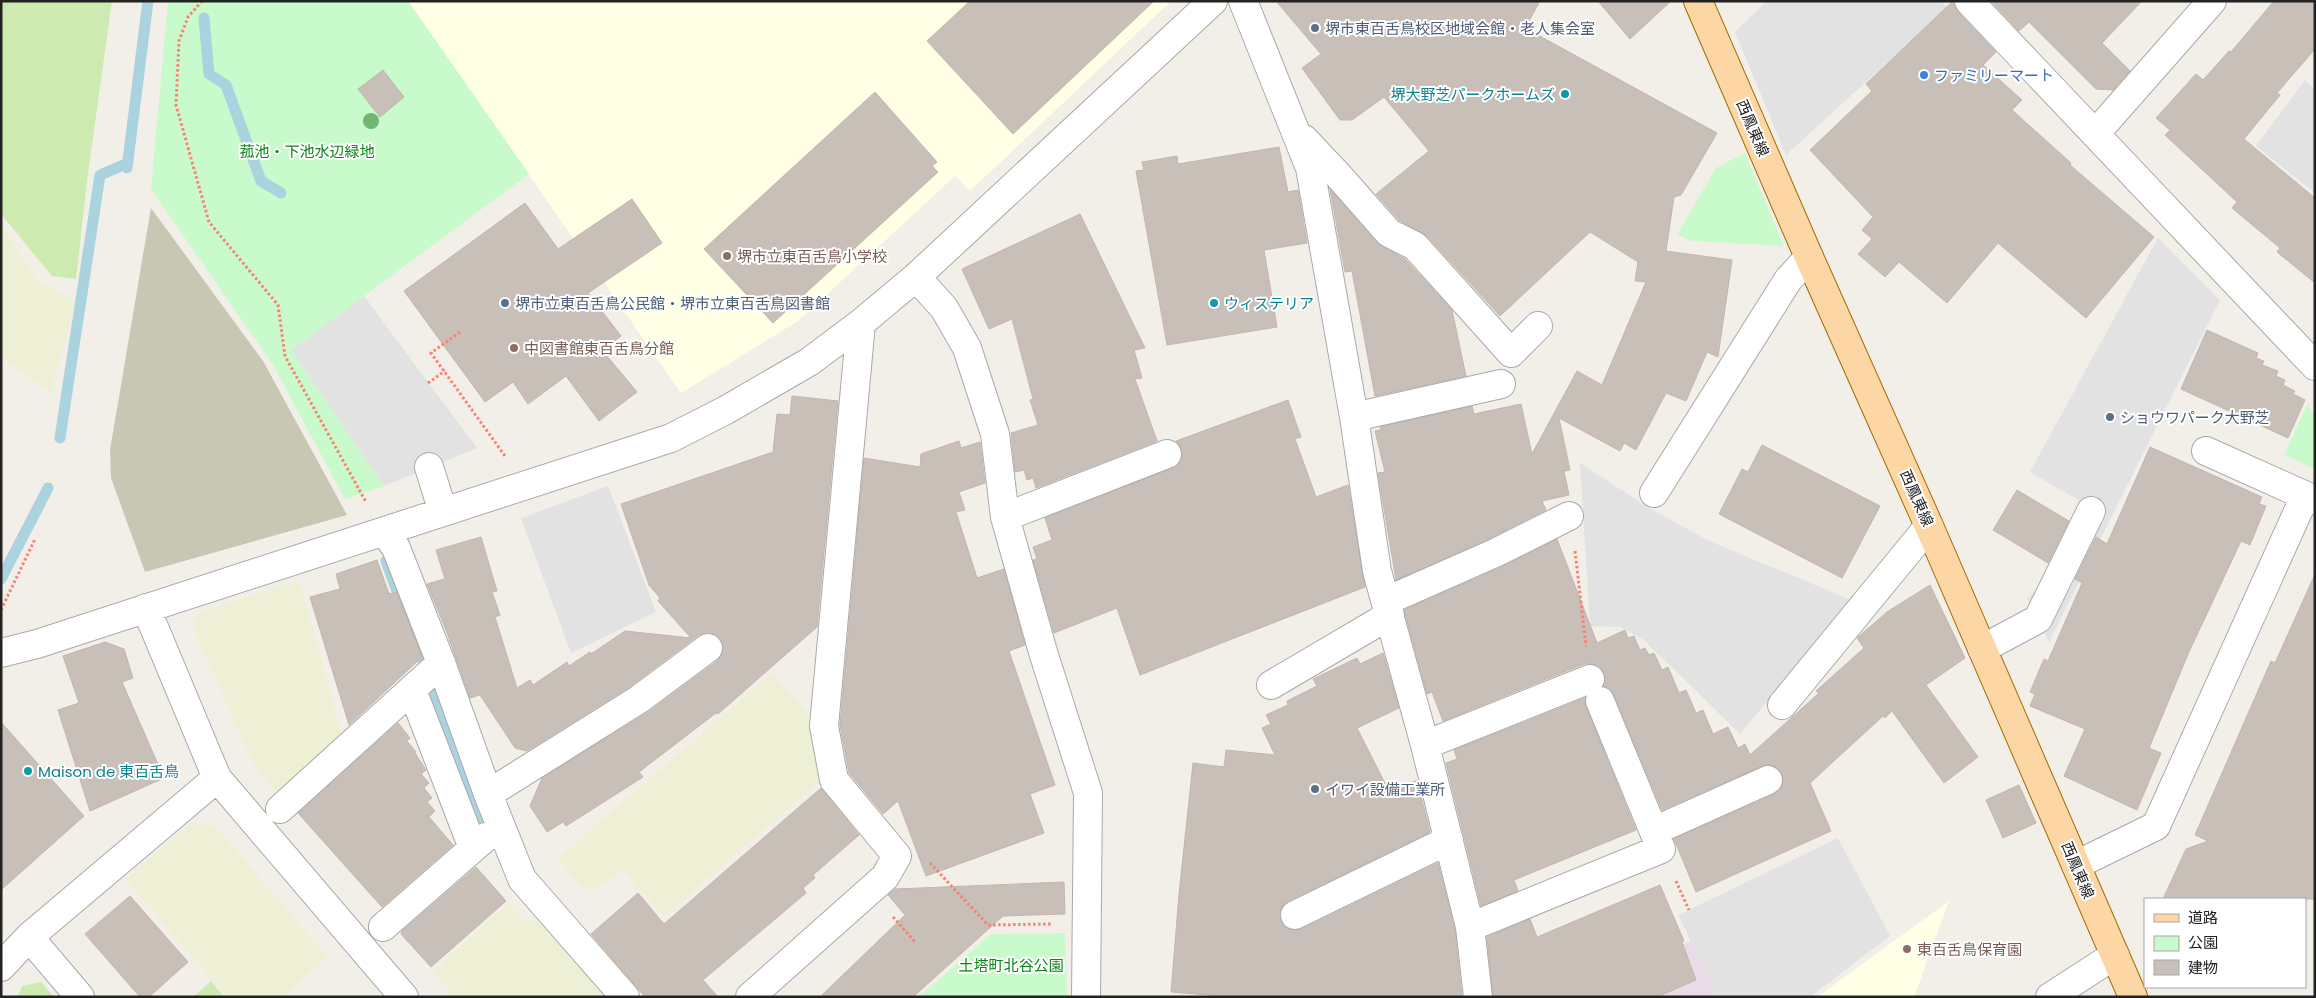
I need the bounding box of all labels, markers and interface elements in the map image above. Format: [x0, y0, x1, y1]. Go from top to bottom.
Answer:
place label: 堺市東百舌鳥校区地域会館・老人集会室 [1325, 18, 1595, 39]
marker: 堺市東百舌鳥校区地域会館・老人集会室 [1309, 22, 1321, 34]
place label: ファミリーマート [1934, 65, 2054, 86]
marker: ファミリーマート [1918, 69, 1930, 81]
place label: 堺大野芝パークホームズ [1390, 84, 1555, 105]
marker: 堺大野芝パークホームズ [1559, 88, 1571, 100]
street label: 西鳳東線 [1732, 96, 1774, 160]
park label: 菰池・下池水辺緑地 [239, 141, 375, 162]
place label: 堺市立東百舌鳥小学校 [737, 246, 887, 267]
marker: 堺市立東百舌鳥小学校 [721, 250, 733, 262]
place label: 堺市立東百舌鳥公民館・堺市立東百舌鳥図書館 [515, 293, 830, 314]
place label: ウィステリア [1224, 293, 1314, 314]
marker: 堺市立東百舌鳥公民館・堺市立東百舌鳥図書館 [499, 297, 511, 309]
marker: ウィステリア [1208, 297, 1220, 309]
place label: 中図書館東百舌鳥分館 [524, 338, 674, 359]
marker: 中図書館東百舌鳥分館 [508, 342, 520, 354]
place label: ショウワパーク大野芝 [2120, 407, 2270, 428]
marker: ショウワパーク大野芝 [2104, 411, 2116, 423]
street label: 西鳳東線 [1895, 466, 1939, 530]
place label: Maison de 東百舌鳥 [38, 761, 179, 782]
marker: Maison de 東百舌鳥 [22, 765, 34, 777]
place label: イワイ設備工業所 [1325, 779, 1445, 800]
marker: イワイ設備工業所 [1309, 783, 1321, 795]
street label: 西鳳東線 [2057, 838, 2099, 902]
legend [2144, 898, 2306, 988]
text: 道路 [2188, 907, 2218, 928]
text: 公園 [2188, 932, 2218, 953]
place label: 東百舌鳥保育園 [1917, 939, 2022, 960]
marker: 東百舌鳥保育園 [1901, 943, 1913, 955]
park label: 土塔町北谷公園 [958, 955, 1064, 976]
text: 建物 [2188, 957, 2218, 978]

